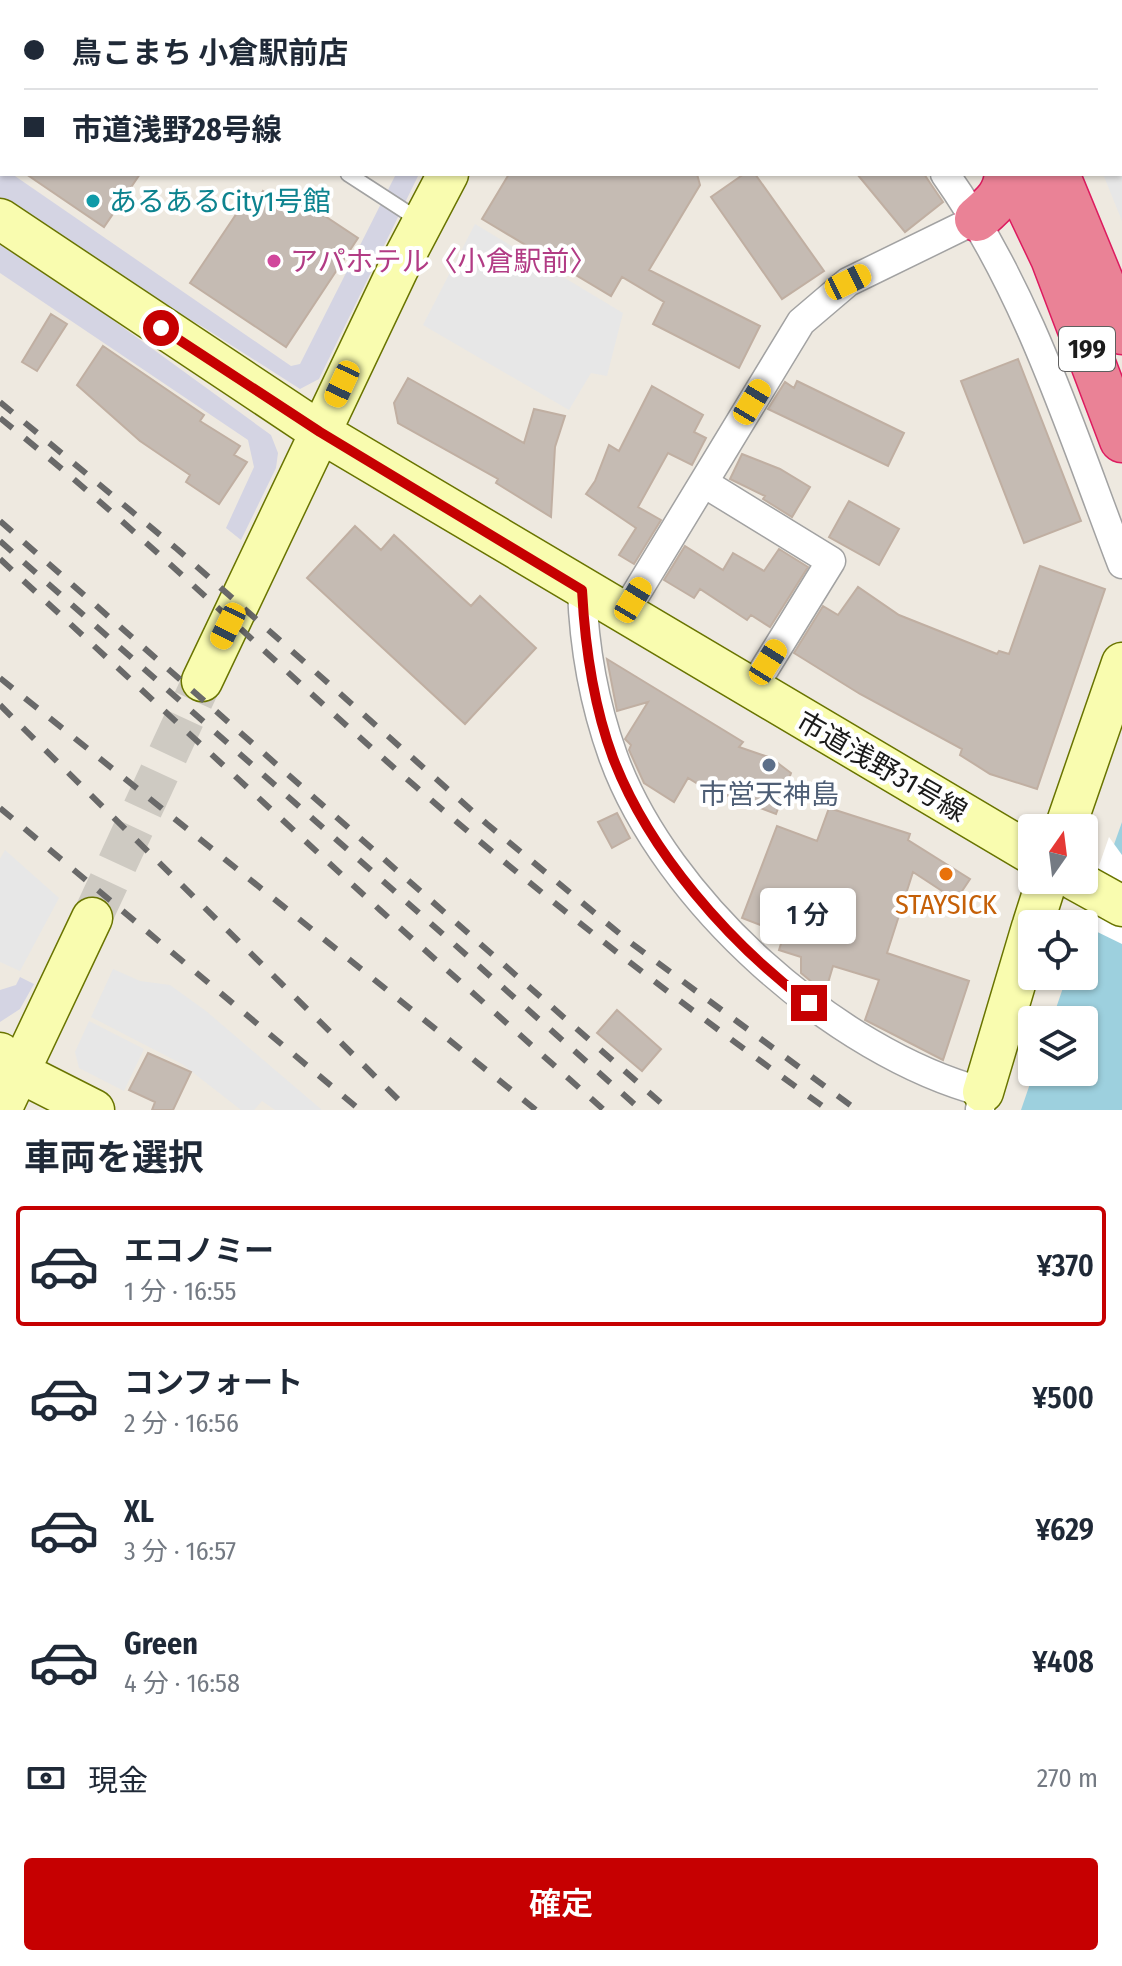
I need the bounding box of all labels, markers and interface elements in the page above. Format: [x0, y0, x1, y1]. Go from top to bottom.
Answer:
text: 鳥こまち 小倉駅前店 [72, 35, 348, 71]
text: 市道浅野28号線 [72, 112, 282, 148]
place label: あるあるCity1号館 [109, 185, 331, 218]
marker: あるあるCity1号館 [84, 192, 102, 210]
place label: アパホテル〈小倉駅前〉 [290, 245, 597, 278]
marker: アパホテル〈小倉駅前〉 [265, 252, 283, 270]
car [821, 261, 875, 303]
route start [143, 310, 179, 346]
road number: 199 [1059, 327, 1115, 371]
car [321, 357, 363, 411]
car [729, 375, 775, 429]
car [610, 573, 656, 627]
car [207, 599, 249, 653]
car [745, 635, 791, 689]
street label: 市道浅野31号線 [791, 704, 973, 828]
marker: 市営天神島 [760, 756, 778, 774]
place label: 市営天神島 [699, 778, 839, 811]
north arrow [1018, 814, 1098, 894]
map controls [1018, 814, 1098, 1086]
marker: STAYSICK [937, 865, 955, 883]
callout: 1 分 [761, 887, 857, 943]
place label: STAYSICK [895, 888, 997, 921]
text: 1 分 [787, 900, 829, 931]
button: locate [1018, 910, 1098, 990]
route end [791, 985, 827, 1021]
button: layers [1018, 1006, 1098, 1086]
text: 車両を選択 [24, 1136, 204, 1180]
icon: car [28, 1230, 100, 1302]
text: エコノミー [124, 1233, 274, 1269]
text: ¥370 [1037, 1248, 1094, 1284]
text: 1 分 · 16:55 [124, 1276, 236, 1307]
icon: car [28, 1362, 100, 1434]
text: コンフォート [124, 1365, 303, 1401]
text: ¥500 [1032, 1380, 1094, 1416]
text: 2 分 · 16:56 [124, 1408, 239, 1439]
icon: car [28, 1494, 100, 1566]
text: XL [124, 1494, 154, 1530]
text: ¥629 [1036, 1512, 1094, 1548]
text: 3 分 · 16:57 [124, 1536, 236, 1567]
icon: car [28, 1626, 100, 1698]
text: Green [124, 1626, 198, 1662]
text: ¥408 [1032, 1644, 1094, 1680]
text: 4 分 · 16:58 [124, 1668, 240, 1699]
icon: cash [24, 1756, 68, 1800]
text: 現金 [88, 1763, 148, 1799]
text: 270 m [1037, 1763, 1098, 1794]
button: 確定 [24, 1858, 1098, 1950]

